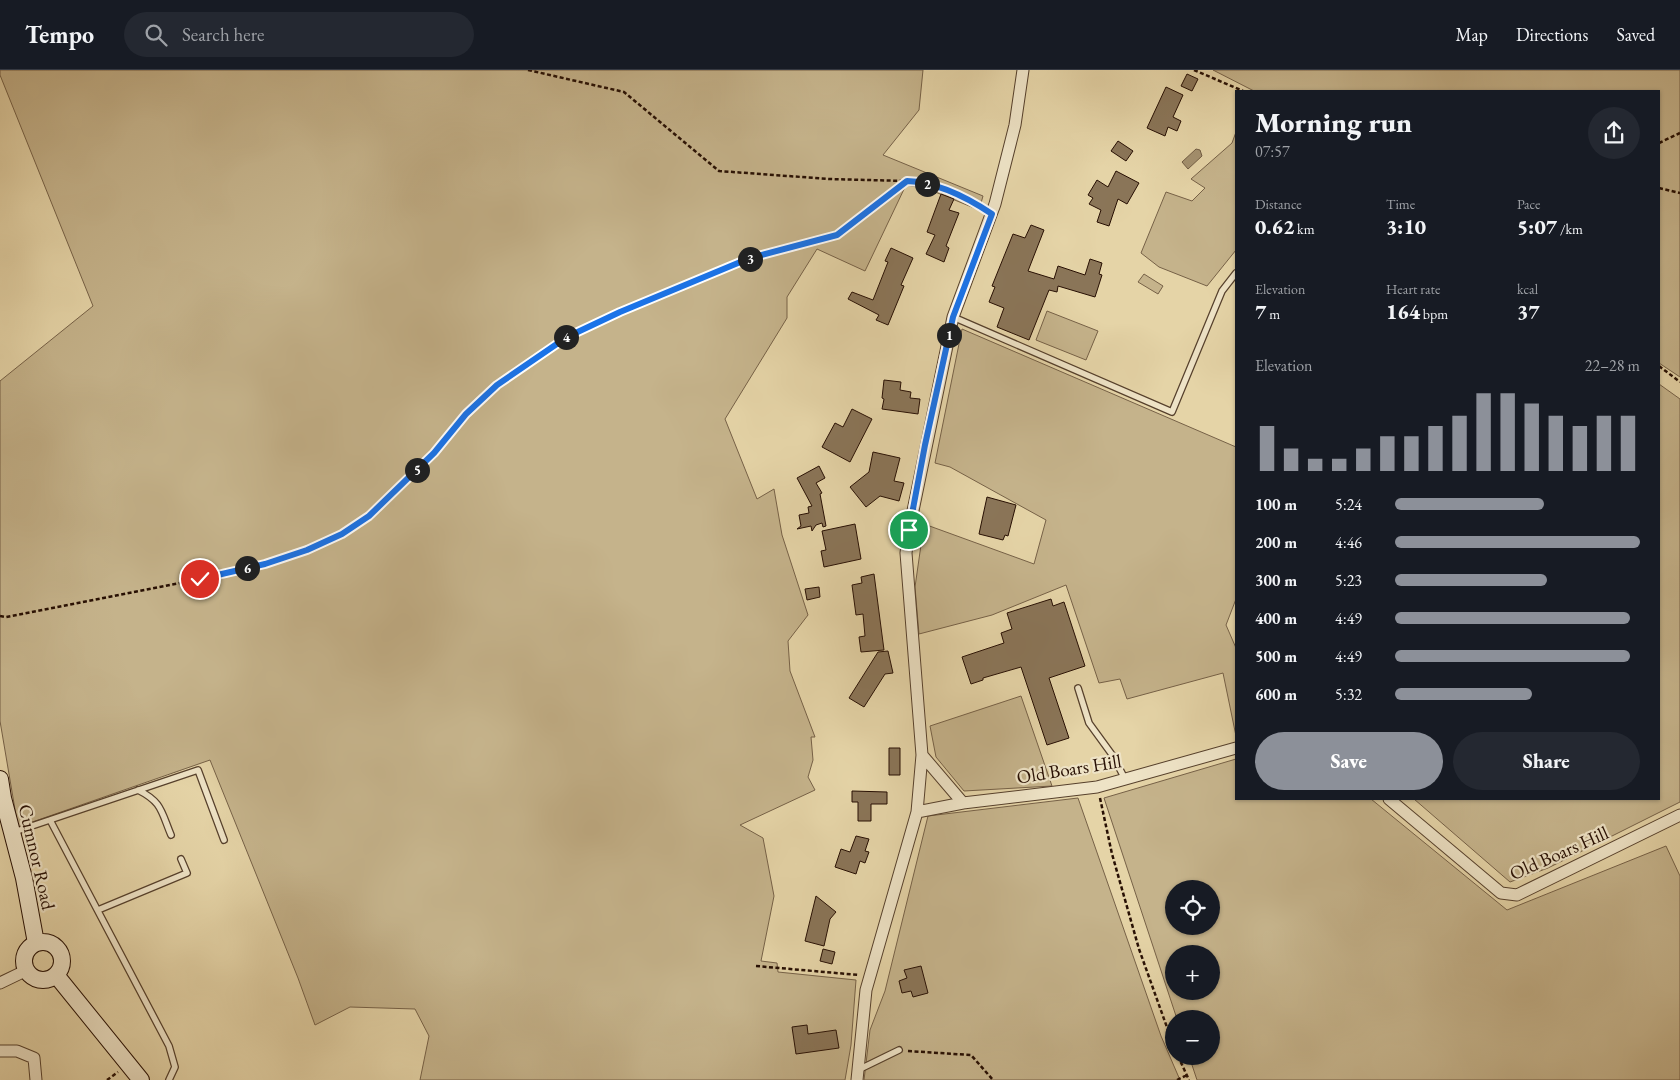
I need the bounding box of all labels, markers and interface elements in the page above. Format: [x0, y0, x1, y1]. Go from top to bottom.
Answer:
search box [124, 12, 474, 57]
text: Tempo [25, 19, 94, 50]
icon: search [142, 21, 170, 49]
text: Search here [182, 22, 264, 47]
text: Map [1456, 23, 1488, 46]
text: Directions [1516, 23, 1588, 46]
text: Saved [1616, 23, 1655, 46]
text: Morning run [1255, 104, 1412, 140]
button: share [1588, 107, 1640, 159]
text: 07:57 [1255, 141, 1290, 162]
pin: 2 [914, 172, 940, 196]
text: 2 [924, 175, 931, 193]
text: Distance [1255, 195, 1302, 213]
text: Time [1386, 195, 1415, 213]
text: Pace [1517, 195, 1541, 213]
text: 0.62 [1255, 213, 1294, 240]
text: 3:10 [1386, 213, 1426, 240]
text: 5:07 [1517, 213, 1557, 240]
text: km [1294, 220, 1315, 238]
text: /km [1557, 220, 1583, 238]
pin: 3 [738, 246, 762, 272]
text: 3 [747, 250, 754, 268]
text: Elevation [1255, 280, 1305, 298]
text: Heart rate [1386, 280, 1440, 298]
text: kcal [1517, 280, 1538, 298]
text: 7 [1255, 298, 1266, 325]
text: 164 [1386, 298, 1420, 325]
text: 37 [1517, 298, 1540, 325]
text: m [1266, 305, 1280, 323]
text: bpm [1420, 305, 1448, 323]
pin: 1 [936, 322, 962, 348]
pin: 4 [554, 324, 578, 350]
text: 1 [946, 326, 953, 344]
text: 4 [563, 328, 570, 346]
text: Elevation [1255, 355, 1313, 376]
text: 22–28 m [1585, 355, 1640, 376]
pin: 5 [404, 458, 430, 482]
text: 5 [414, 461, 421, 479]
text: 100 m [1255, 494, 1297, 515]
text: 5:24 [1335, 494, 1362, 515]
pin [888, 509, 930, 551]
icon: arrive [895, 516, 923, 544]
text: 200 m [1255, 532, 1297, 553]
text: 4:46 [1335, 532, 1362, 553]
pin: 6 [234, 556, 260, 580]
pin [179, 558, 221, 600]
text: 6 [244, 559, 251, 577]
icon: check [186, 565, 214, 593]
text: 300 m [1255, 570, 1297, 591]
text: 5:23 [1335, 570, 1362, 591]
text: 400 m [1255, 608, 1297, 629]
text: 4:49 [1335, 608, 1362, 629]
text: 500 m [1255, 646, 1297, 667]
text: 4:49 [1335, 646, 1362, 667]
text: 600 m [1255, 684, 1297, 705]
text: 5:32 [1335, 684, 1362, 705]
button: Save [1255, 732, 1443, 790]
button: Share [1453, 732, 1640, 790]
street label: Old Boars Hill [1015, 748, 1124, 790]
street label: Cumnor Road [13, 802, 61, 913]
street label: Old Boars Hill [1506, 820, 1613, 886]
map controls [1165, 880, 1220, 1065]
button: locate [1165, 880, 1220, 935]
button: + [1165, 945, 1220, 1000]
button: − [1165, 1010, 1220, 1065]

